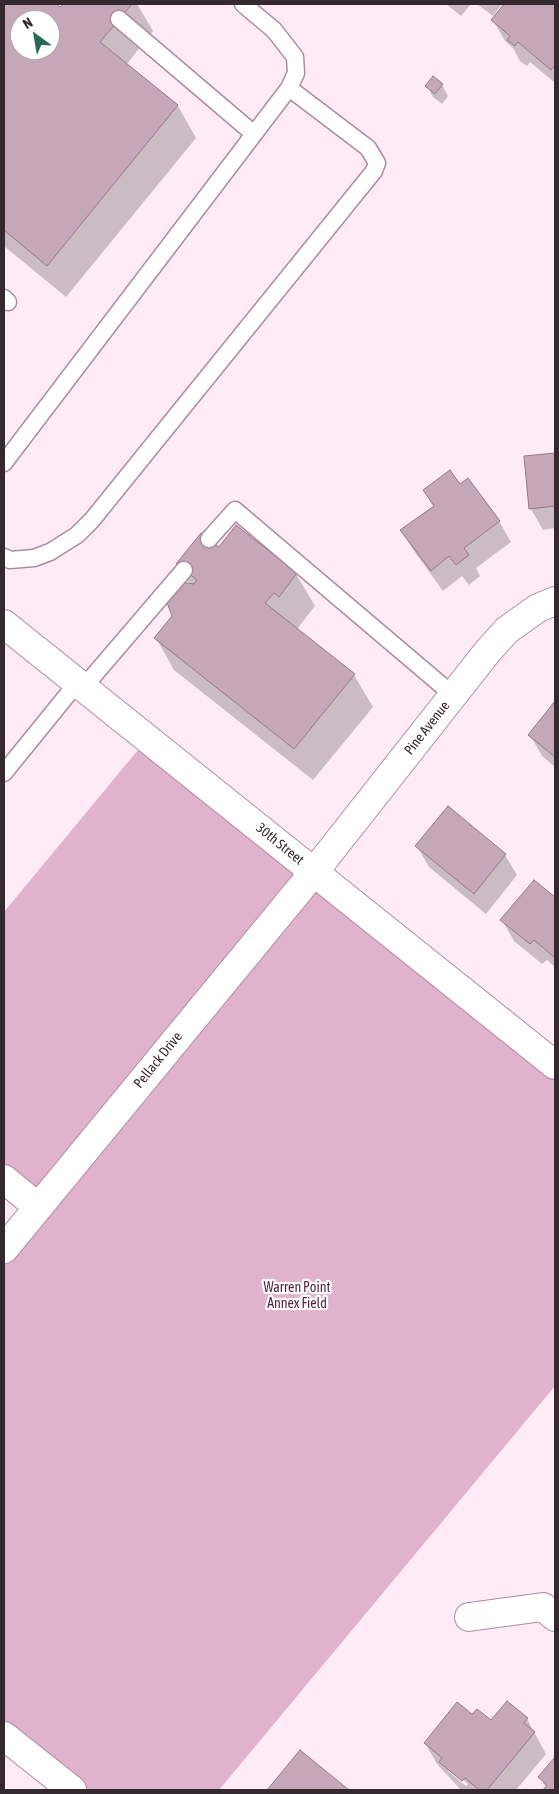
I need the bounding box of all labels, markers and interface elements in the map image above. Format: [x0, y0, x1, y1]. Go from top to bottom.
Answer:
north arrow [10, 10, 60, 60]
text: N [20, 14, 35, 32]
street label: Pine Avenue [401, 698, 453, 758]
street label: 30th Street [253, 820, 307, 868]
street label: Pellack Drive [130, 1029, 186, 1091]
park label: Warren Point Annex Field [264, 1280, 330, 1312]

